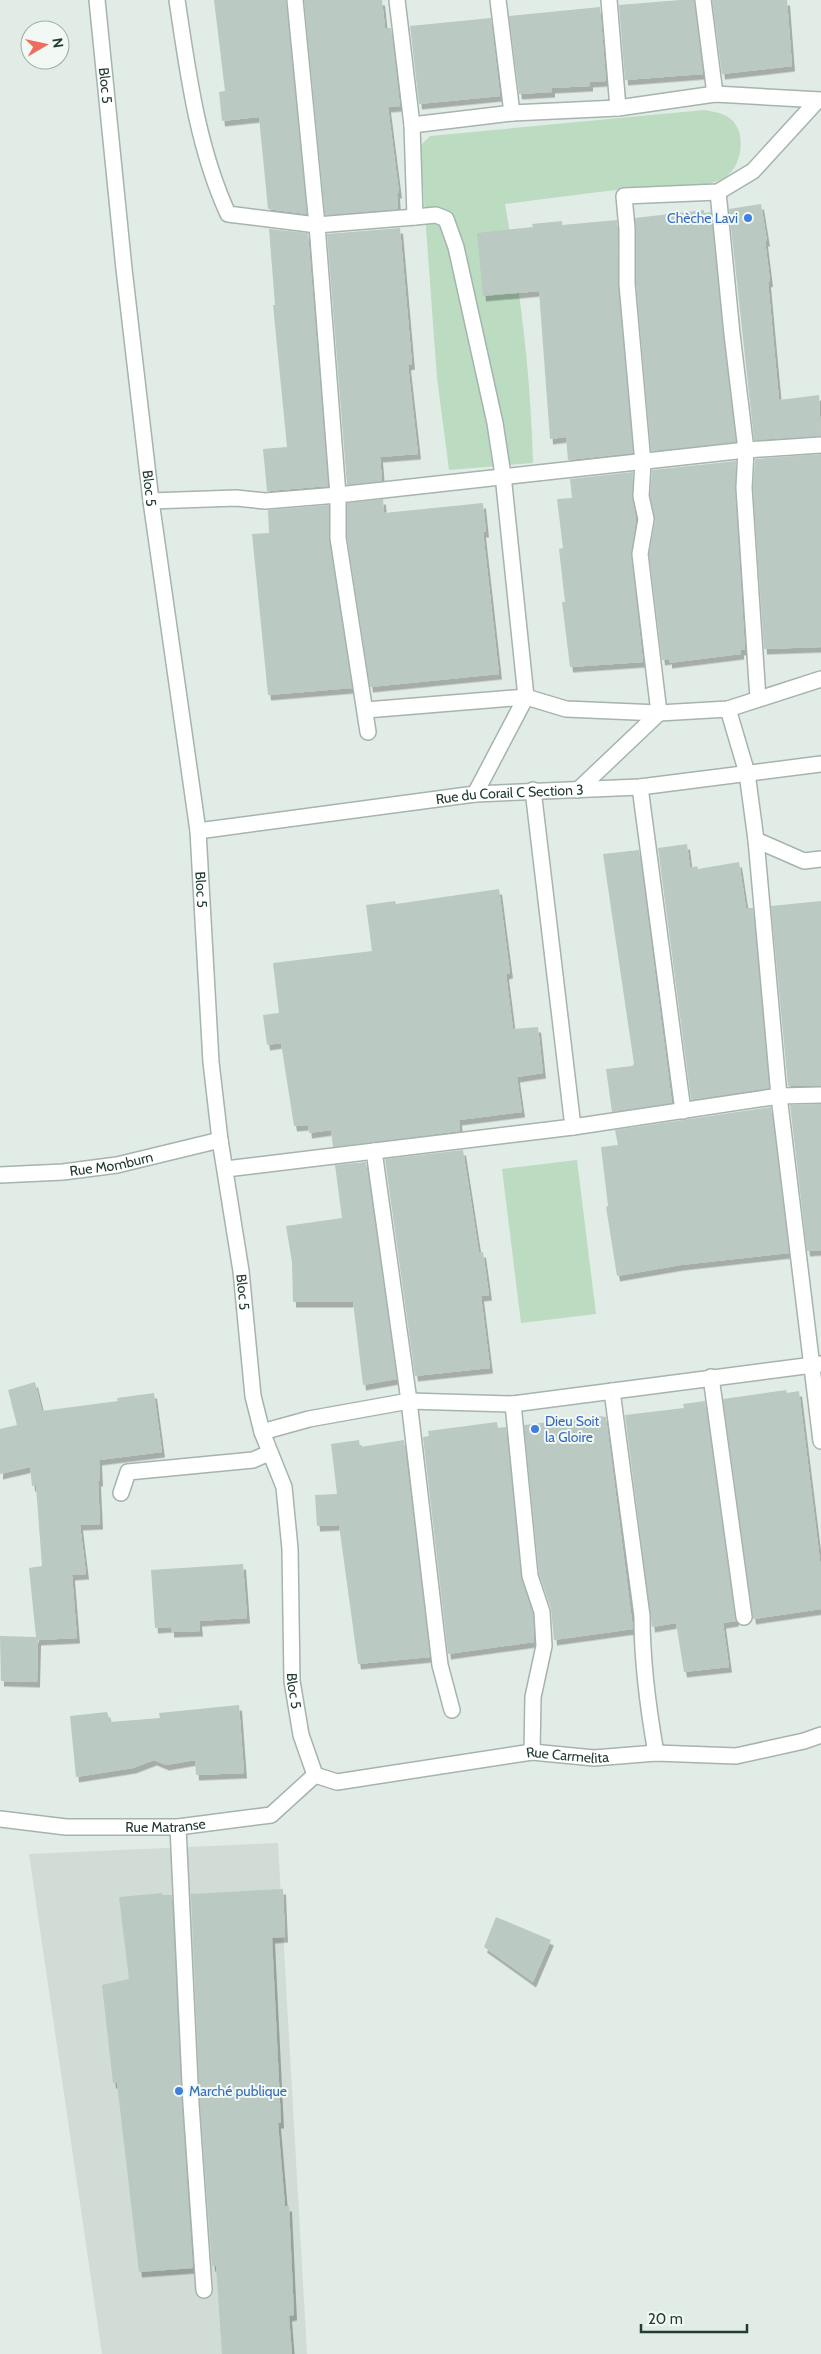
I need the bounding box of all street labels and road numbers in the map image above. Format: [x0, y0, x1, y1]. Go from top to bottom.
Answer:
street label: Bloc 5 [95, 67, 116, 105]
street label: Bloc 5 [138, 469, 161, 507]
street label: Rue du Corail C Section 3 [435, 780, 584, 808]
street label: Bloc 5 [191, 871, 211, 908]
street label: Rue Momburn [68, 1148, 155, 1180]
street label: Bloc 5 [232, 1273, 254, 1311]
street label: Bloc 5 [283, 1673, 306, 1710]
street label: Rue Carmelita [525, 1743, 610, 1767]
street label: Rue Matranse [125, 1815, 207, 1836]

